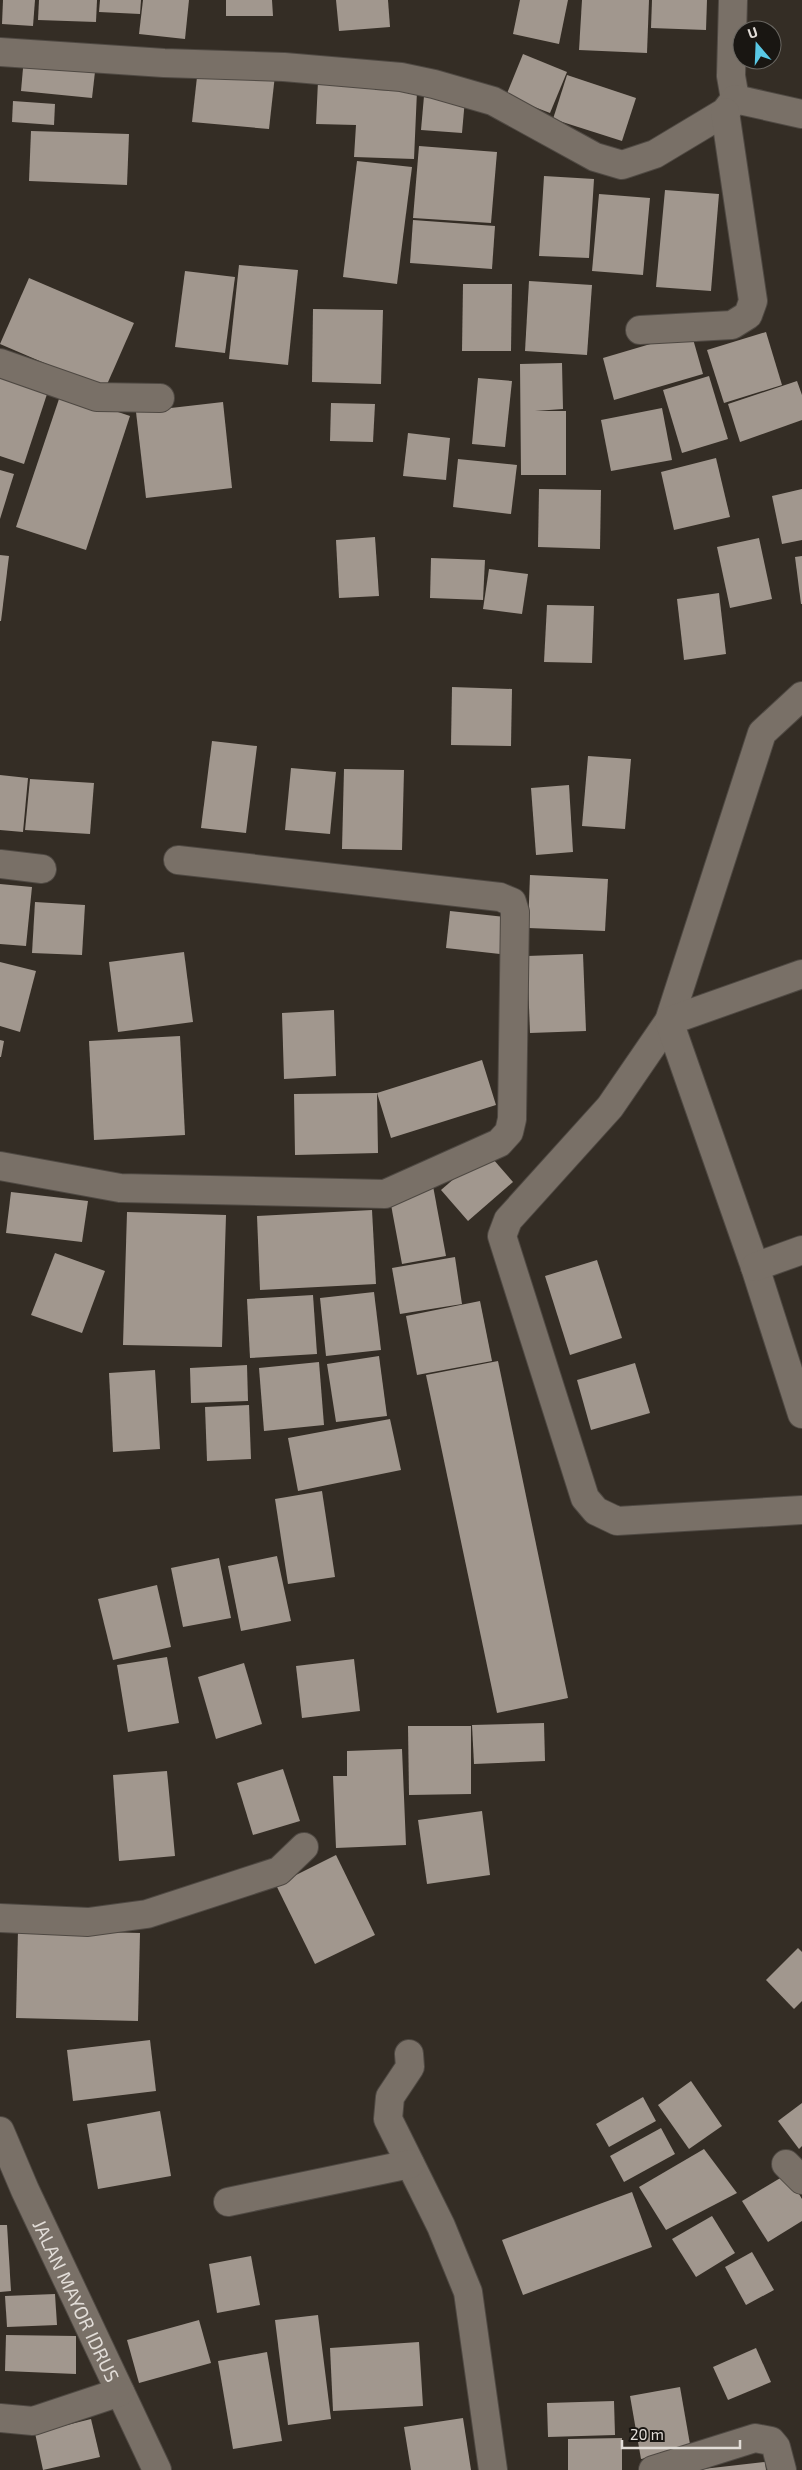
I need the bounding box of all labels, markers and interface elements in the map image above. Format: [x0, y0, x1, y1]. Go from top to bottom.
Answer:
north arrow [732, 20, 782, 70]
text: U [745, 23, 760, 42]
street label: JALAN MAYOR IDRUS [29, 2215, 125, 2385]
scale bar [622, 2418, 740, 2450]
text: 20 m [630, 2425, 664, 2443]

